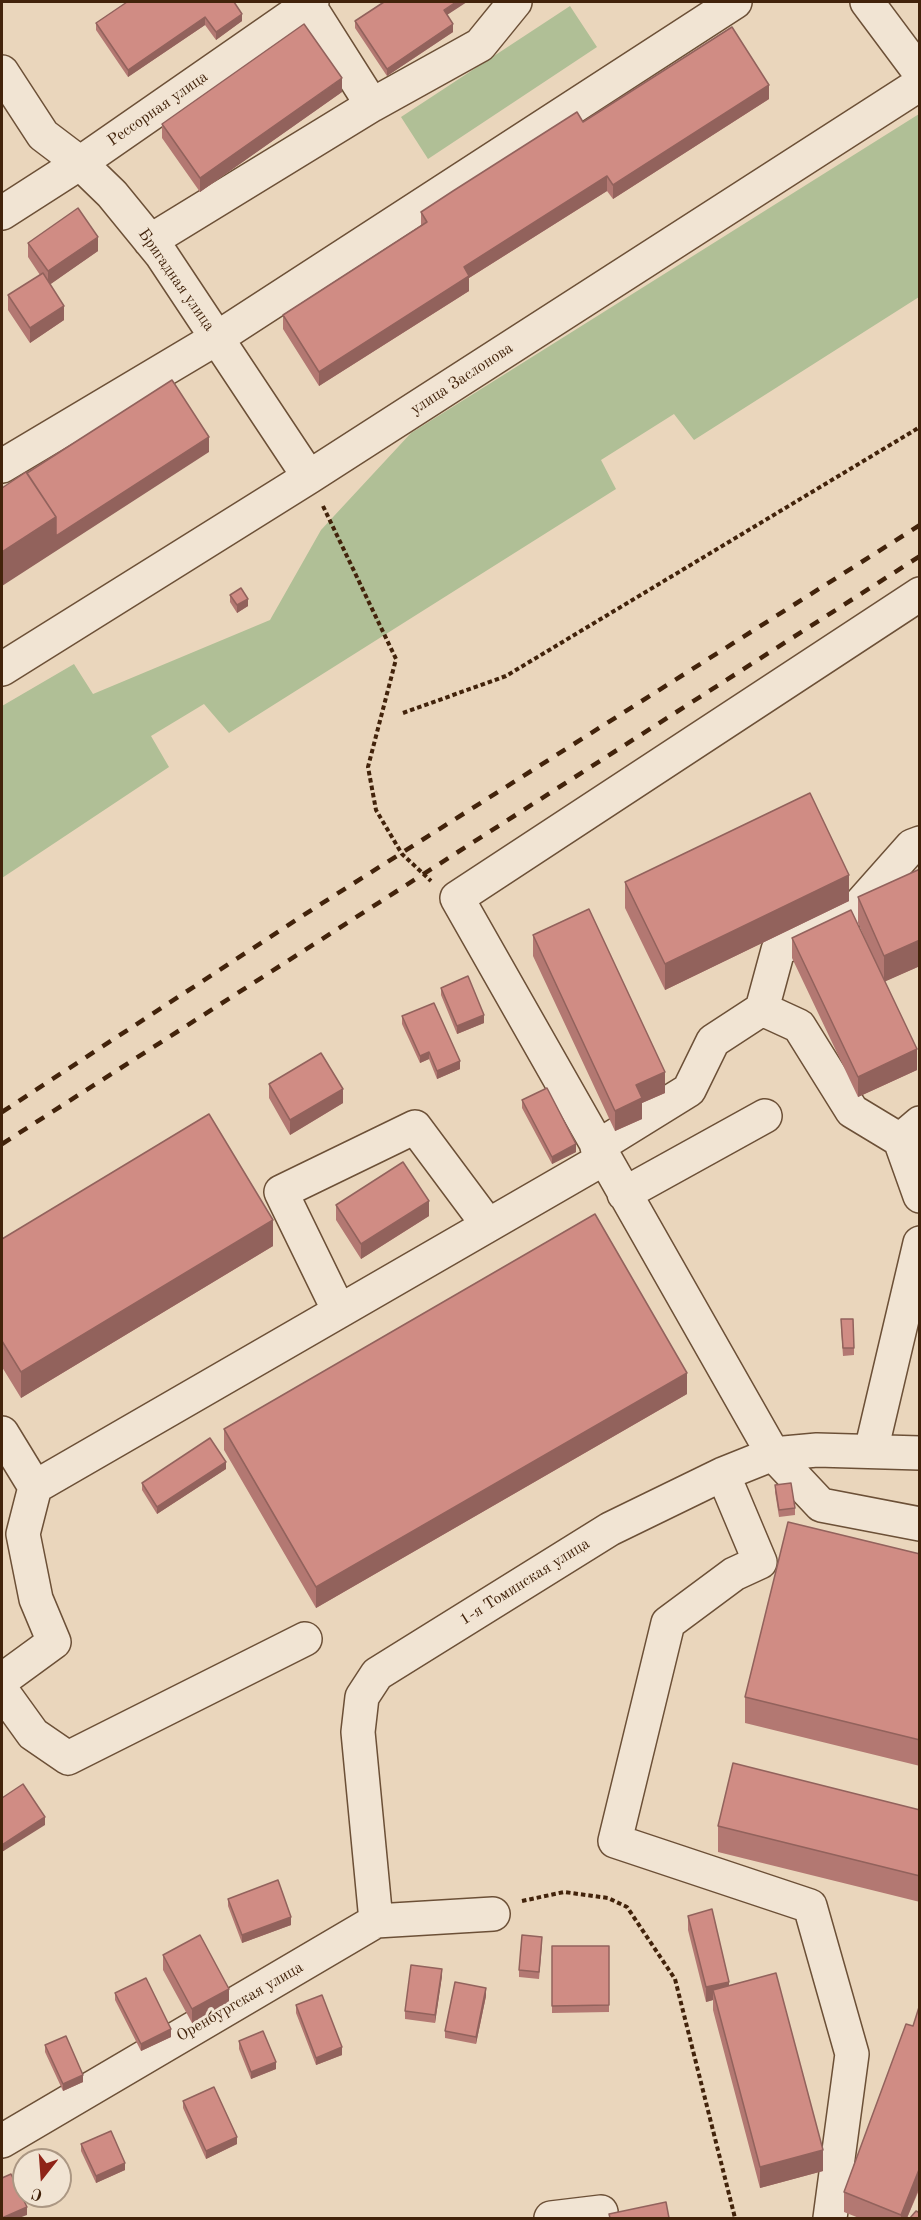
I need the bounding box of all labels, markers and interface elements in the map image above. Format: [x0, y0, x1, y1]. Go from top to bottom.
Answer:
street label: Рессорная улица [104, 67, 212, 151]
street label: Бригадная улица [133, 225, 219, 335]
street label: улица Заслонова [407, 339, 517, 419]
street label: 1-я Томинская улица [457, 1534, 593, 1630]
street label: Оренбургская улица [173, 1958, 307, 2046]
north arrow [12, 2148, 72, 2208]
text: С [30, 2184, 45, 2202]

